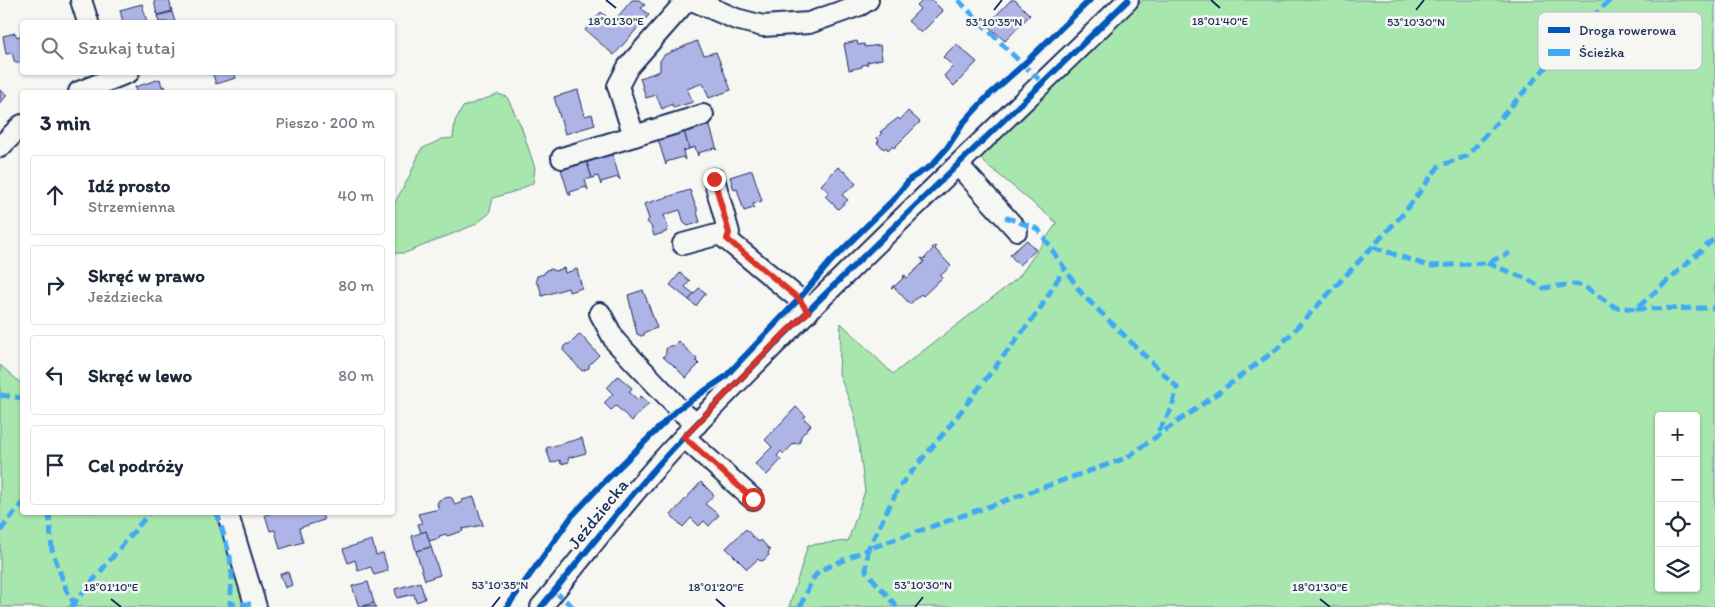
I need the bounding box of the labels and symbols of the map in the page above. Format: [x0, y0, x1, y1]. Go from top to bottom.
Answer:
legend [1538, 12, 1702, 70]
text: 18°01'30"E [588, 14, 644, 28]
text: 18°01'40"E [1192, 14, 1249, 28]
text: 53°10'35"N [966, 15, 1022, 29]
text: 53°10'30"N [1387, 15, 1445, 29]
text: Droga rowerowa [1579, 22, 1677, 39]
text: Ścieżka [1579, 44, 1625, 61]
route end [703, 168, 726, 191]
street label: Jeździecka [563, 474, 633, 554]
route start [742, 488, 765, 511]
text: 53°10'35"N [472, 578, 528, 592]
text: 53°10'30"N [894, 578, 952, 592]
text: 18°01'10"E [84, 580, 139, 594]
text: 18°01'20"E [688, 580, 744, 594]
text: 18°01'30"E [1292, 580, 1348, 594]

